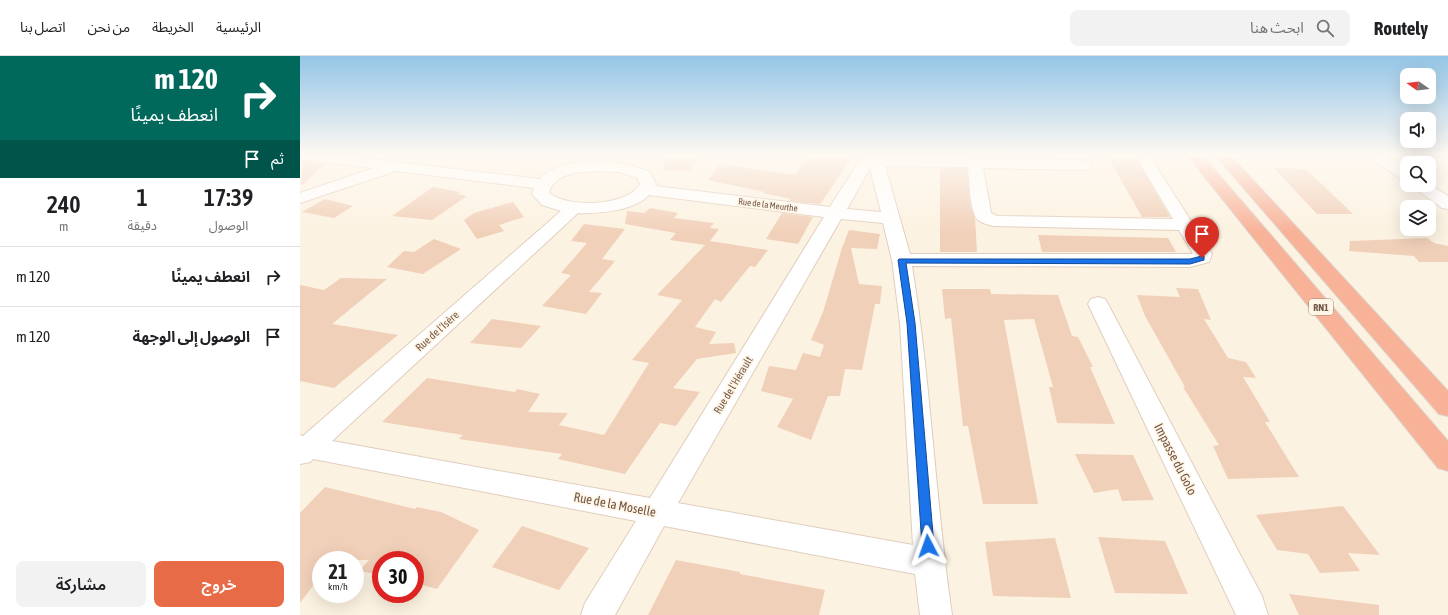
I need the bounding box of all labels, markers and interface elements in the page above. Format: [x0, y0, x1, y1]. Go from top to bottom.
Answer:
search box [1070, 10, 1350, 46]
icon: search [1314, 17, 1336, 39]
text: Routely [1374, 17, 1428, 39]
text: اتصل بنا [20, 19, 66, 35]
text: من نحن [88, 19, 130, 35]
text: الخريطة [152, 19, 194, 35]
text: الرئيسية [216, 19, 261, 35]
text: ابحث هنا [1250, 19, 1304, 36]
text: 120 m [155, 63, 218, 95]
north arrow [1400, 68, 1436, 104]
map controls [1400, 68, 1436, 236]
icon: right [232, 72, 284, 124]
text: انعطف يمينًا [131, 104, 218, 125]
button: sound [1400, 112, 1436, 148]
icon: arrive [241, 148, 263, 170]
text: ثم [271, 150, 284, 167]
button: search [1400, 156, 1436, 192]
text: 1 [137, 184, 148, 211]
text: 17:39 [204, 184, 253, 211]
text: 240 [47, 191, 81, 218]
street label: Rue de la Meurthe [738, 196, 798, 214]
button: layers [1400, 200, 1436, 236]
pin [1185, 217, 1219, 258]
text: دقيقة [127, 218, 157, 233]
text: الوصول [209, 218, 248, 233]
text: m [59, 219, 68, 234]
icon: arrive [1191, 223, 1213, 245]
icon: right [262, 266, 284, 288]
text: 120 m [16, 268, 50, 285]
text: انعطف يمينًا [171, 268, 250, 285]
road number: RN1 [1309, 299, 1333, 315]
street label: Rue de l'Isère [413, 309, 461, 353]
icon: arrive [262, 326, 284, 348]
text: 120 m [16, 328, 50, 345]
text: الوصول إلى الوجهة [133, 328, 250, 345]
street label: Rue de l'Hérault [711, 354, 755, 416]
street label: Impasse du Golo [1151, 421, 1200, 498]
street label: Rue de la Moselle [572, 489, 657, 520]
position arrow [907, 525, 949, 567]
speed limit sign: 30 [372, 551, 424, 603]
text: 21 [329, 560, 347, 583]
button: مشاركة [16, 561, 146, 607]
button: خروج [154, 561, 284, 607]
text: km/h [328, 581, 348, 592]

